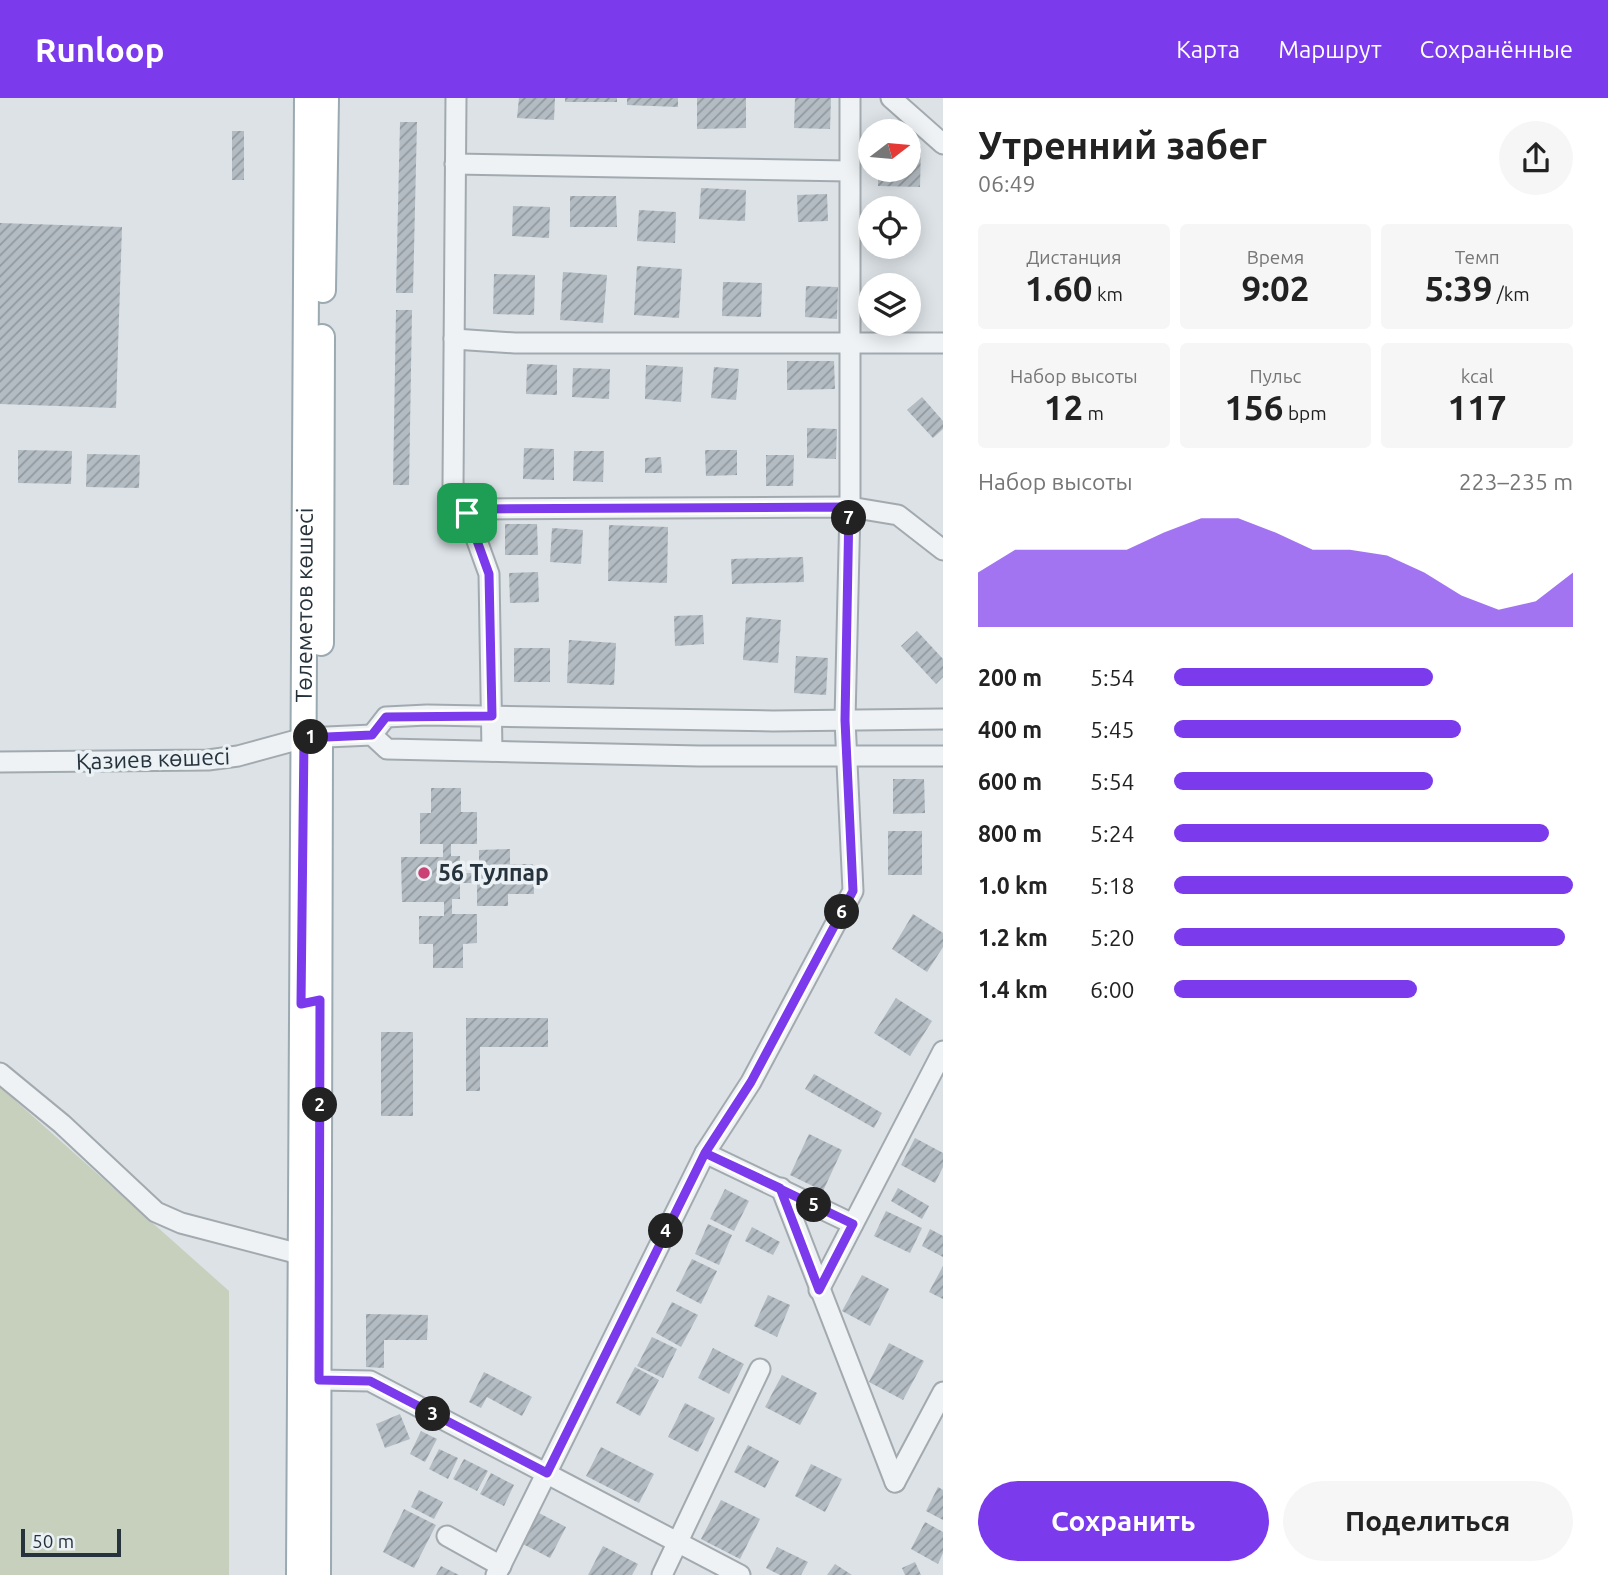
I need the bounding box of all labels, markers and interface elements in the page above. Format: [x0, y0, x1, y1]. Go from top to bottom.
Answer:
text: Runloop [35, 31, 165, 68]
text: Карта [1176, 36, 1240, 63]
text: Маршрут [1278, 36, 1382, 63]
text: Сохранённые [1420, 36, 1573, 63]
north arrow [858, 119, 920, 182]
map controls [858, 119, 921, 336]
button: share [1499, 121, 1573, 195]
text: Утренний забег [978, 124, 1267, 166]
text: 06:49 [978, 171, 1036, 196]
button: locate [858, 196, 921, 259]
text: Дистанция [1026, 246, 1122, 268]
text: Время [1247, 246, 1304, 268]
text: Темп [1455, 246, 1500, 268]
text: 1.60 [1025, 268, 1093, 308]
text: 9:02 [1242, 268, 1309, 308]
text: 5:39 [1425, 268, 1492, 308]
button: layers [858, 273, 921, 336]
text: km [1093, 283, 1123, 305]
text: /km [1492, 283, 1530, 305]
text: Набор высоты [1010, 365, 1138, 387]
text: Пульс [1250, 365, 1301, 387]
text: kcal [1461, 365, 1494, 387]
text: 12 [1044, 387, 1083, 427]
text: 156 [1224, 387, 1284, 427]
text: 117 [1448, 387, 1507, 427]
text: m [1083, 402, 1104, 424]
text: bpm [1284, 402, 1327, 424]
text: Набор высоты [978, 469, 1133, 494]
text: 223–235 m [1459, 469, 1573, 494]
pin [437, 483, 497, 543]
icon: arrive [448, 494, 486, 532]
pin: 7 [832, 500, 866, 536]
text: 7 [843, 506, 854, 528]
street label: Төлеметов көшесі [291, 507, 317, 703]
text: 200 m [978, 665, 1042, 690]
text: 5:54 [1090, 665, 1135, 690]
text: 400 m [978, 717, 1042, 742]
text: 5:45 [1090, 717, 1135, 742]
pin: 1 [294, 720, 328, 754]
text: 1 [305, 725, 316, 747]
street label: Қазиев көшесі [75, 743, 231, 774]
text: 600 m [978, 769, 1042, 794]
text: 5:54 [1090, 769, 1135, 794]
text: 800 m [978, 821, 1042, 846]
text: 5:24 [1090, 821, 1135, 846]
place label: 56 Тулпар [438, 860, 549, 885]
marker: 56 Тулпар [416, 865, 432, 881]
text: 1.0 km [978, 873, 1048, 898]
text: 5:18 [1090, 873, 1135, 898]
pin: 6 [824, 894, 860, 930]
text: 6 [836, 900, 847, 922]
text: 1.2 km [978, 925, 1048, 950]
text: 5:20 [1090, 925, 1135, 950]
text: 1.4 km [978, 977, 1048, 1002]
text: 6:00 [1090, 977, 1135, 1002]
pin: 2 [302, 1088, 338, 1122]
text: 2 [314, 1093, 325, 1115]
pin: 5 [796, 1188, 832, 1222]
text: 5 [808, 1193, 819, 1215]
pin: 4 [648, 1214, 684, 1248]
text: 4 [660, 1219, 671, 1241]
pin: 3 [416, 1396, 450, 1432]
text: 3 [427, 1402, 438, 1424]
button: Сохранить [978, 1481, 1269, 1561]
button: Поделиться [1283, 1481, 1573, 1561]
scale bar [21, 1526, 121, 1558]
text: 50 m [32, 1530, 74, 1552]

